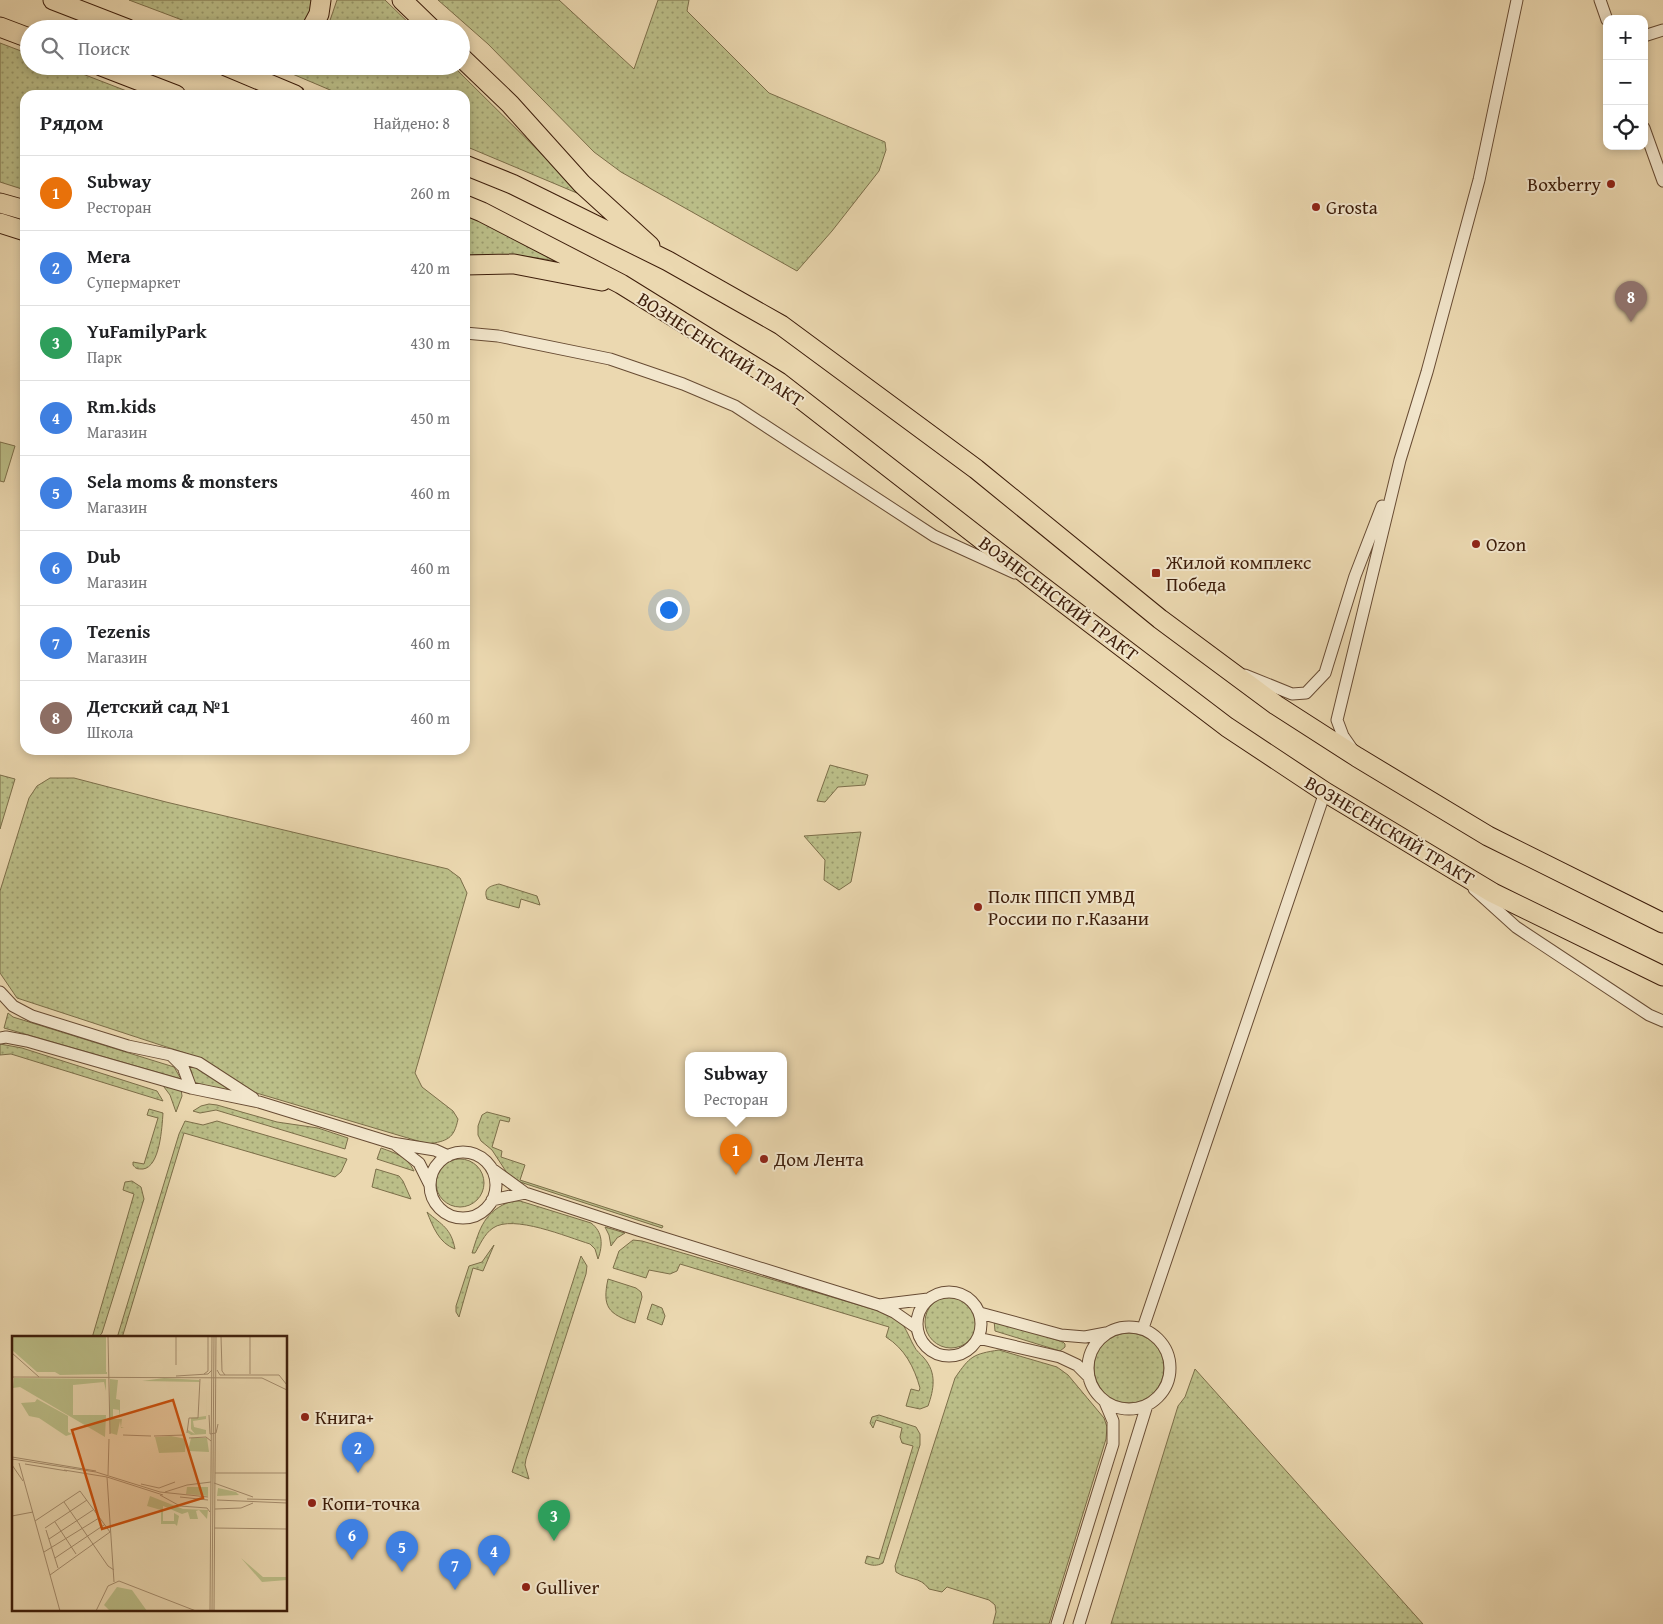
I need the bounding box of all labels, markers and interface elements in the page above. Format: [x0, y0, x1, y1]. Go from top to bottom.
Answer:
map controls [1603, 15, 1648, 150]
button: + [1603, 15, 1648, 60]
search box [20, 20, 470, 75]
icon: search [38, 34, 66, 62]
text: Поиск [78, 34, 130, 62]
button: − [1603, 60, 1648, 105]
button: locate [1603, 105, 1648, 150]
text: Рядом [40, 107, 103, 138]
text: Найдено: 8 [373, 111, 450, 135]
text: Subway [87, 167, 151, 195]
place label: Boxberry [1527, 170, 1602, 198]
marker: Boxberry [1605, 178, 1617, 190]
text: 1 [52, 181, 60, 205]
text: 260 m [410, 181, 450, 205]
place label: Grosta [1326, 193, 1378, 221]
text: Ресторан [87, 195, 152, 219]
marker: Grosta [1310, 201, 1322, 213]
text: Мега [87, 242, 131, 270]
text: 2 [52, 256, 60, 280]
text: 420 m [410, 256, 450, 280]
text: Супермаркет [87, 270, 180, 294]
pin: 8 [1615, 281, 1647, 322]
street label: ВОЗНЕСЕНСКИЙ ТРАКТ [632, 285, 810, 414]
text: YuFamilyPark [87, 317, 207, 345]
text: 3 [52, 331, 60, 355]
text: 430 m [410, 331, 450, 355]
text: Парк [87, 345, 122, 369]
text: Rm.kids [87, 392, 156, 420]
text: 4 [52, 406, 60, 430]
text: 450 m [410, 406, 450, 430]
text: Магазин [87, 420, 147, 444]
text: Sela moms & monsters [87, 467, 278, 495]
text: 5 [52, 481, 60, 505]
text: 460 m [410, 481, 450, 505]
text: Магазин [87, 495, 147, 519]
street label: ВОЗНЕСЕНСКИЙ ТРАКТ [973, 529, 1145, 668]
place label: Ozon [1486, 530, 1527, 558]
marker: Ozon [1470, 538, 1482, 550]
text: Dub [87, 542, 121, 570]
place label: Жилой комплекс Победа [1165, 548, 1311, 598]
text: 6 [52, 556, 60, 580]
text: 460 m [410, 556, 450, 580]
marker: Жилой комплекс Победа [1150, 567, 1162, 579]
text: Магазин [87, 570, 147, 594]
your location [656, 597, 682, 623]
text: Tezenis [87, 617, 150, 645]
text: 7 [52, 631, 60, 655]
text: 460 m [410, 631, 450, 655]
text: Магазин [87, 645, 147, 669]
text: Детский сад №1 [87, 692, 230, 720]
text: 8 [52, 706, 60, 730]
text: 460 m [410, 706, 450, 730]
text: Школа [87, 720, 133, 744]
street label: ВОЗНЕСЕНСКИЙ ТРАКТ [1300, 768, 1480, 892]
place label: Полк ППСП УМВД России по г.Казани [988, 882, 1149, 932]
marker: Полк ППСП УМВД России по г.Казани [972, 901, 984, 913]
popup [685, 1052, 787, 1117]
text: Subway [704, 1059, 768, 1087]
text: Ресторан [704, 1087, 768, 1111]
pin: 1 [720, 1134, 752, 1175]
place label: Дом Лента [773, 1145, 864, 1173]
marker: Дом Лента [758, 1153, 770, 1165]
inset map [12, 1336, 288, 1612]
place label: Книга+ [315, 1403, 374, 1431]
marker: Книга+ [299, 1411, 311, 1423]
pin: 2 [342, 1432, 374, 1473]
place label: Копи-точка [322, 1489, 420, 1517]
marker: Копи-точка [306, 1497, 318, 1509]
pin: 3 [538, 1500, 570, 1541]
pin: 6 [336, 1519, 368, 1560]
pin: 5 [386, 1531, 418, 1572]
pin: 4 [478, 1535, 510, 1576]
pin: 7 [439, 1549, 471, 1590]
place label: Gulliver [536, 1573, 599, 1601]
marker: Gulliver [520, 1581, 532, 1593]

